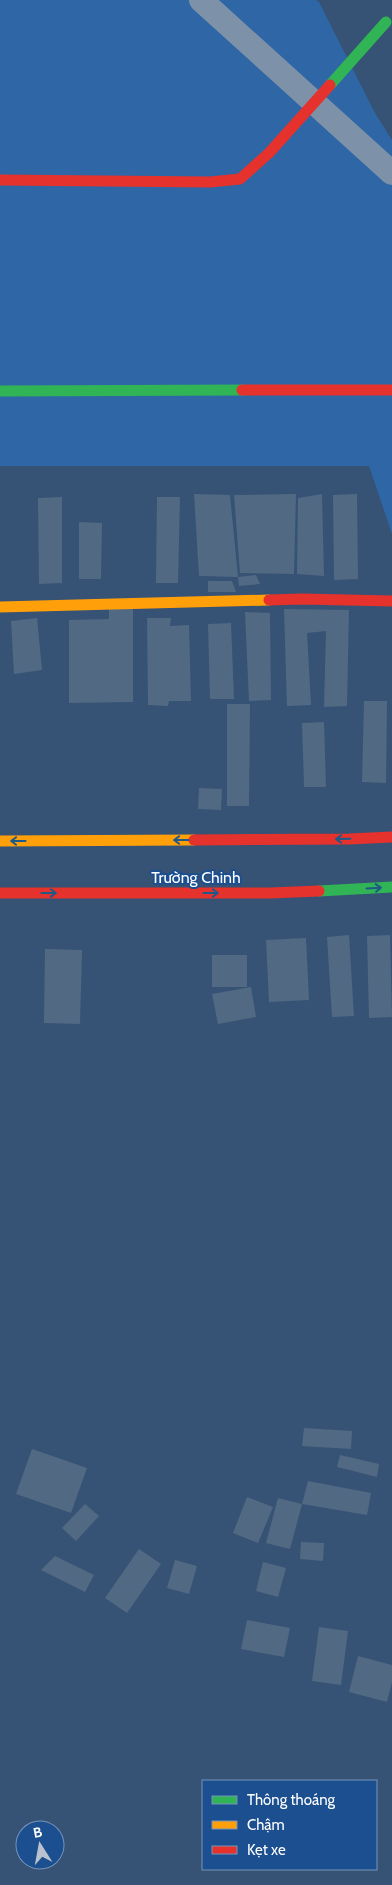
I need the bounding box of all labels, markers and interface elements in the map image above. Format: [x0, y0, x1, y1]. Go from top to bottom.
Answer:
one-way arrow [336, 834, 352, 844]
one-way arrow [173, 835, 190, 845]
one-way arrow [11, 836, 27, 846]
street label: Trường Chinh [151, 868, 241, 887]
one-way arrow [365, 884, 381, 893]
one-way arrow [40, 888, 56, 898]
one-way arrow [202, 888, 219, 898]
legend [202, 1780, 377, 1870]
text: Thông thoáng [247, 1791, 336, 1809]
text: Chậm [247, 1816, 285, 1834]
north arrow [15, 1820, 65, 1870]
text: B [31, 1823, 44, 1842]
text: Kẹt xe [247, 1841, 286, 1859]

